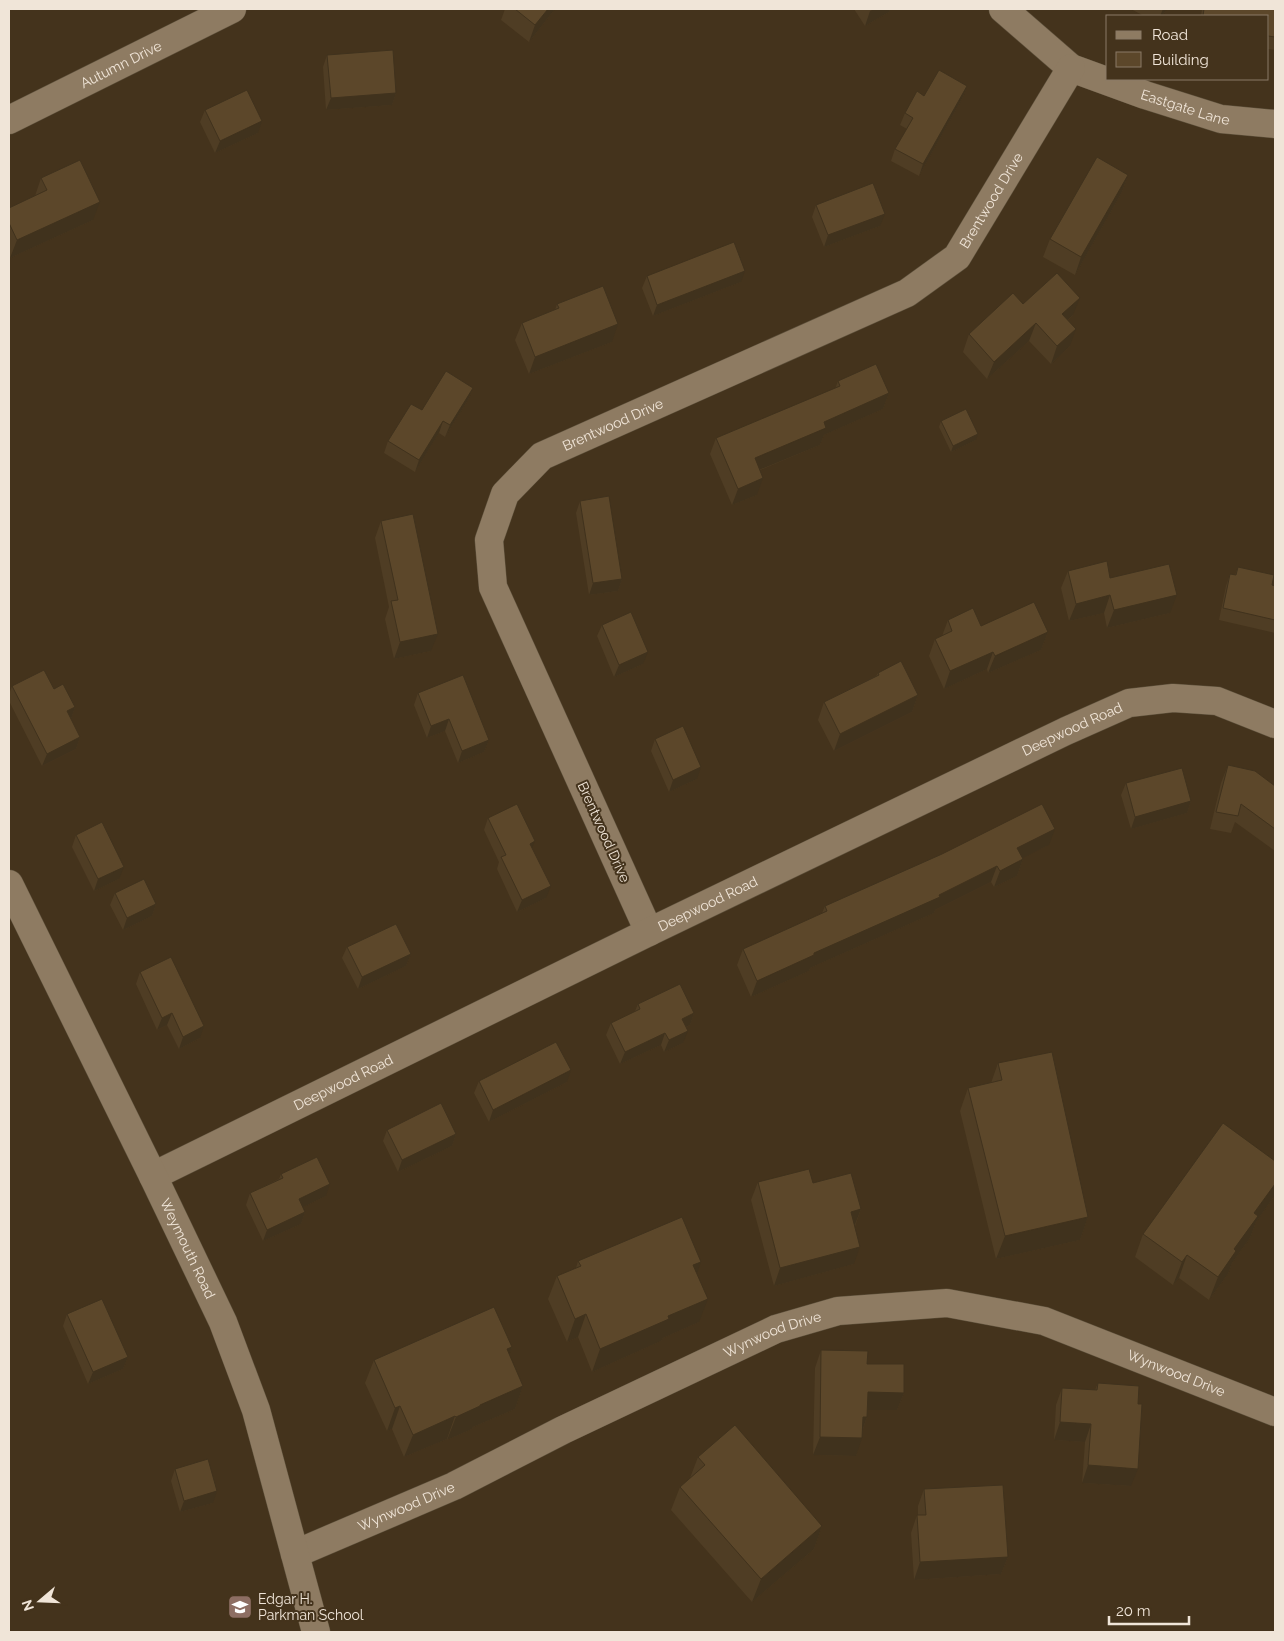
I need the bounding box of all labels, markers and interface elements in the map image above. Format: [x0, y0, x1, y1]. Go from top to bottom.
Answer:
legend [1106, 15, 1269, 80]
text: Road [1152, 26, 1188, 44]
street label: Autumn Drive [78, 37, 164, 91]
text: Building [1152, 51, 1209, 69]
street label: Eastgate Lane [1139, 86, 1230, 128]
street label: Brentwood Drive [956, 150, 1026, 251]
street label: Brentwood Drive [560, 395, 666, 454]
street label: Deepwood Road [1019, 699, 1125, 759]
street label: Brentwood Drive [575, 779, 633, 885]
street label: Deepwood Road [655, 873, 760, 934]
street label: Deepwood Road [291, 1051, 395, 1114]
street label: Weymouth Road [157, 1196, 219, 1301]
street label: Wynwood Drive [721, 1308, 823, 1361]
street label: Wynwood Drive [1125, 1347, 1228, 1400]
street label: Wynwood Drive [355, 1479, 457, 1534]
north arrow [15, 1576, 65, 1626]
place label: Edgar H. Parkman School [258, 1591, 364, 1623]
school or university icon: Edgar H. Parkman School [227, 1594, 253, 1620]
scale bar [1109, 1594, 1189, 1626]
text: N [18, 1598, 37, 1613]
text: 20 m [1116, 1602, 1151, 1620]

